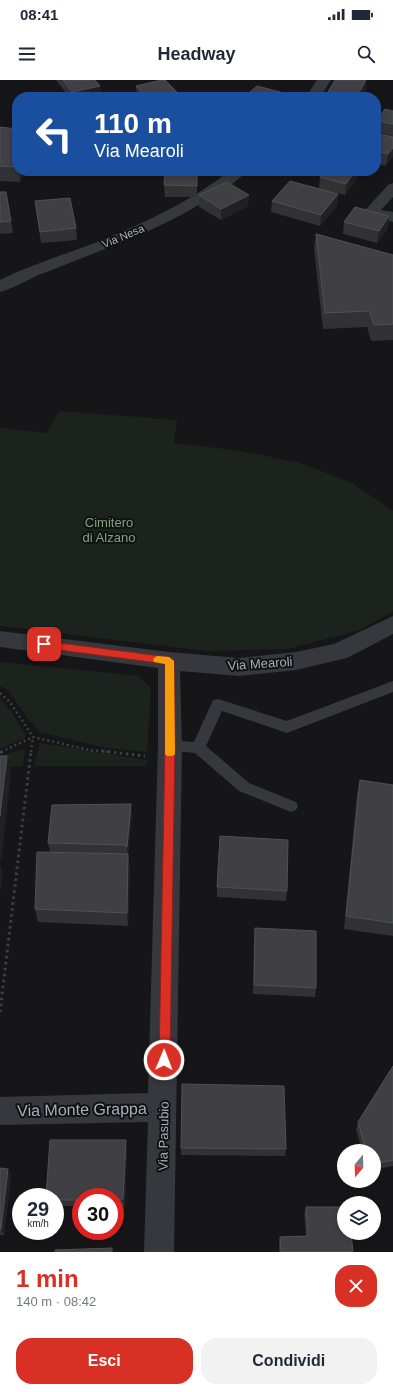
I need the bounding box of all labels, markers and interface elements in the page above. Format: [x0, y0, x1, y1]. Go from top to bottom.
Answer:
text: 08:41 [20, 6, 58, 23]
icon: menu [16, 43, 38, 65]
icon: search [355, 43, 377, 65]
text: Headway [157, 44, 236, 64]
icon: left [28, 108, 80, 160]
text: 110 m [94, 108, 172, 139]
text: Via Mearoli [94, 141, 184, 161]
street label: Via Nesa [100, 221, 147, 250]
park label: Cimitero di Alzano [83, 515, 135, 545]
pin [27, 627, 61, 661]
icon: arrive [33, 633, 55, 655]
street label: Via Mearoli [227, 654, 293, 673]
position arrow [143, 1039, 185, 1081]
street label: Via Monte Grappa [17, 1100, 147, 1119]
street label: Via Pasubio [155, 1101, 172, 1171]
north arrow [337, 1144, 381, 1188]
map controls [337, 1144, 381, 1240]
speed limit sign: 30 [72, 1188, 124, 1240]
button: layers [337, 1196, 381, 1240]
text: 29 [27, 1198, 49, 1220]
text: km/h [27, 1218, 49, 1229]
text: 1 min [16, 1265, 79, 1292]
button: close [335, 1265, 377, 1307]
text: 140 m · 08:42 [16, 1294, 96, 1309]
button: Esci [16, 1338, 193, 1384]
button: Condividi [201, 1338, 377, 1384]

